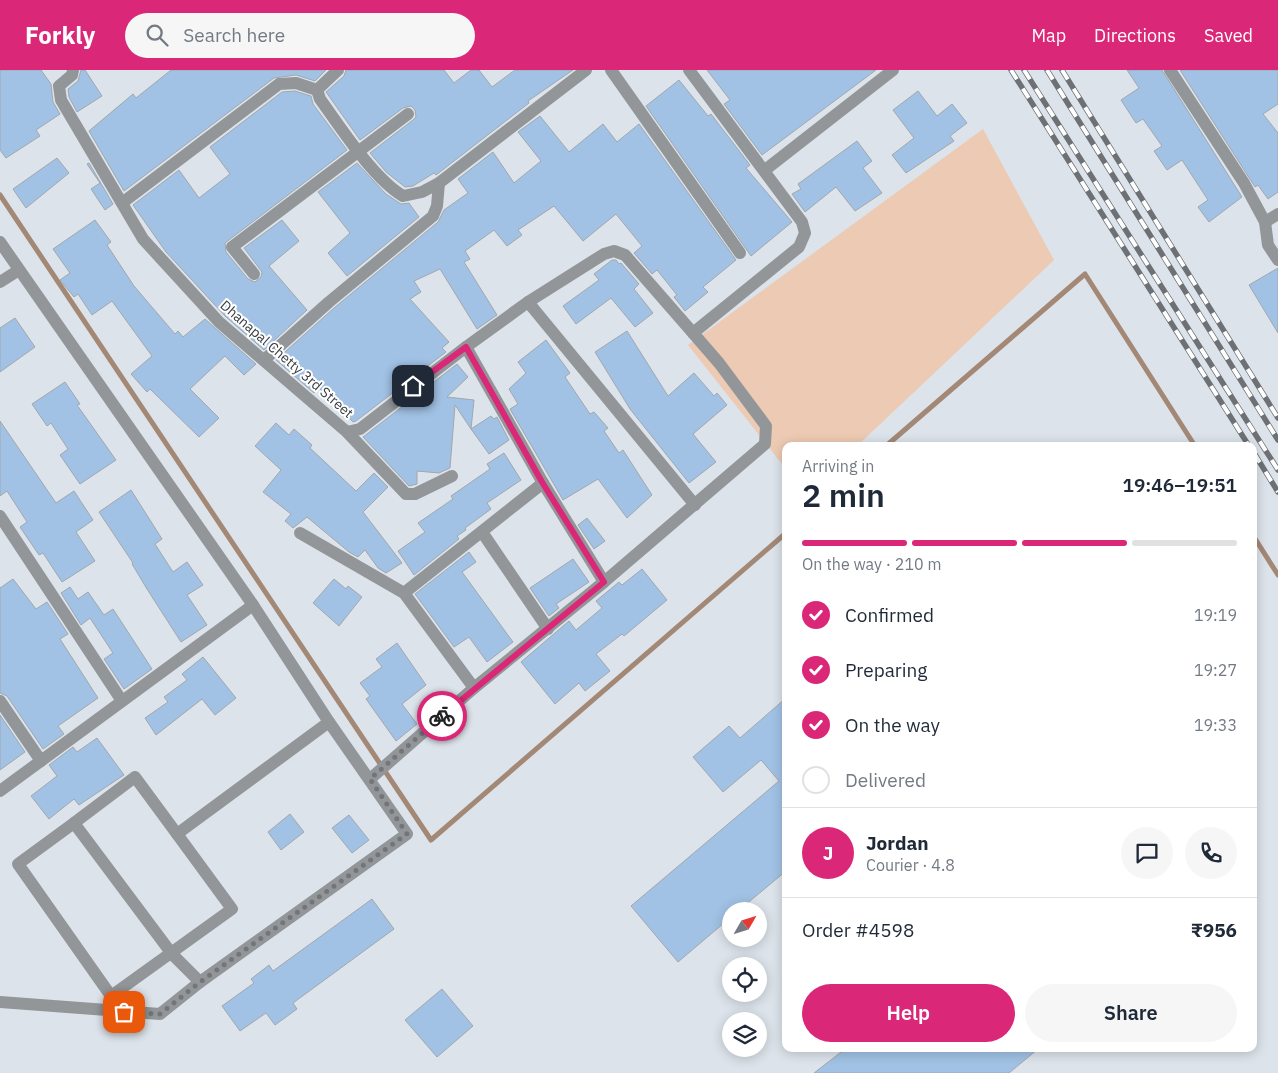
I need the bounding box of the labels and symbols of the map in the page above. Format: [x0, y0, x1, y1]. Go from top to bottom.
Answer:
street label: Dhanapal Chetty 3rd Street [217, 296, 357, 422]
pin [392, 365, 434, 407]
courier [417, 691, 467, 741]
north arrow [722, 902, 768, 948]
pin [103, 991, 145, 1033]

